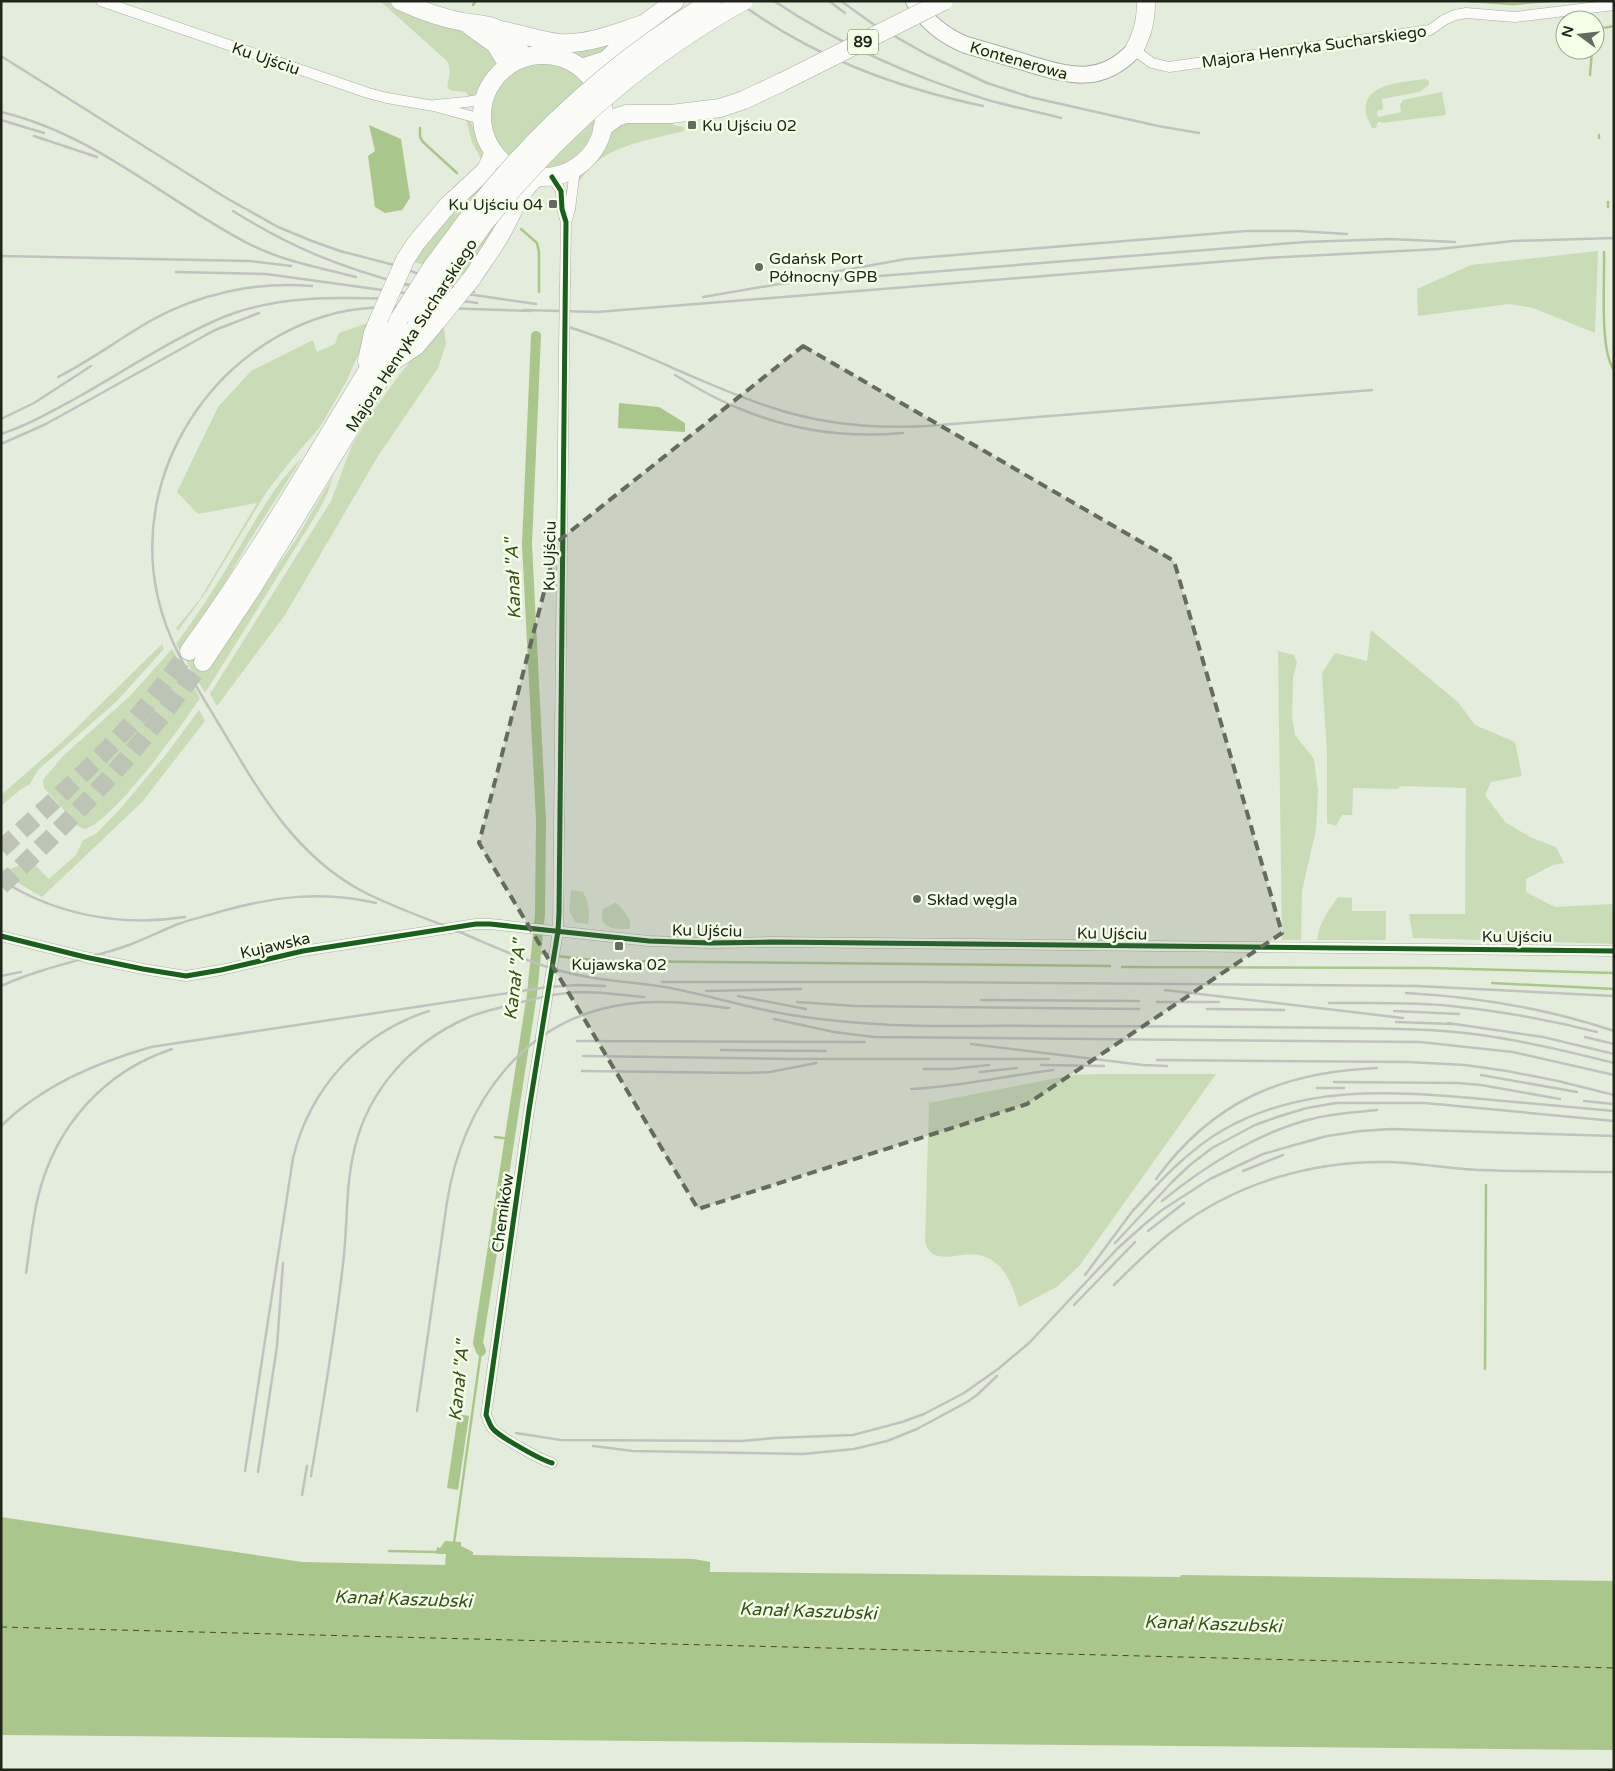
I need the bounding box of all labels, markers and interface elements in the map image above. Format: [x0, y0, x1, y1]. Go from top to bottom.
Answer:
north arrow [1555, 10, 1605, 60]
street label: Majora Henryka Sucharskiego [1200, 21, 1428, 73]
text: N [1558, 24, 1578, 39]
road number: 89 [848, 30, 878, 54]
street label: Kontenerowa [967, 37, 1070, 84]
street label: Ku Ujściu [229, 38, 302, 80]
place label: Ku Ujściu 02 [702, 116, 797, 136]
marker: Ku Ujściu 02 [686, 119, 698, 131]
place label: Ku Ujściu 04 [448, 195, 543, 215]
marker: Ku Ujściu 04 [547, 198, 559, 210]
street label: Majora Henryka Sucharskiego [342, 235, 482, 436]
place label: Gdańsk Port Północny GPB [769, 249, 878, 287]
marker: Gdańsk Port Północny GPB [753, 261, 765, 273]
street label: Ku Ujściu [539, 521, 561, 591]
water label: Kanał "A" [501, 536, 525, 620]
place label: Skład węgla [927, 890, 1018, 910]
marker: Skład węgla [911, 893, 923, 905]
street label: Ku Ujściu [672, 920, 742, 942]
street label: Ku Ujściu [1077, 923, 1147, 945]
street label: Ku Ujściu [1482, 927, 1552, 947]
street label: Kujawska [238, 928, 312, 964]
water label: Kanał "A" [499, 936, 531, 1021]
marker: Kujawska 02 [613, 940, 625, 952]
place label: Kujawska 02 [571, 955, 667, 975]
street label: Chemików [488, 1172, 518, 1254]
water label: Kanał "A" [444, 1337, 474, 1422]
water label: Kanał Kaszubski [334, 1586, 475, 1612]
water label: Kanał Kaszubski [739, 1598, 880, 1624]
water label: Kanał Kaszubski [1144, 1611, 1285, 1637]

